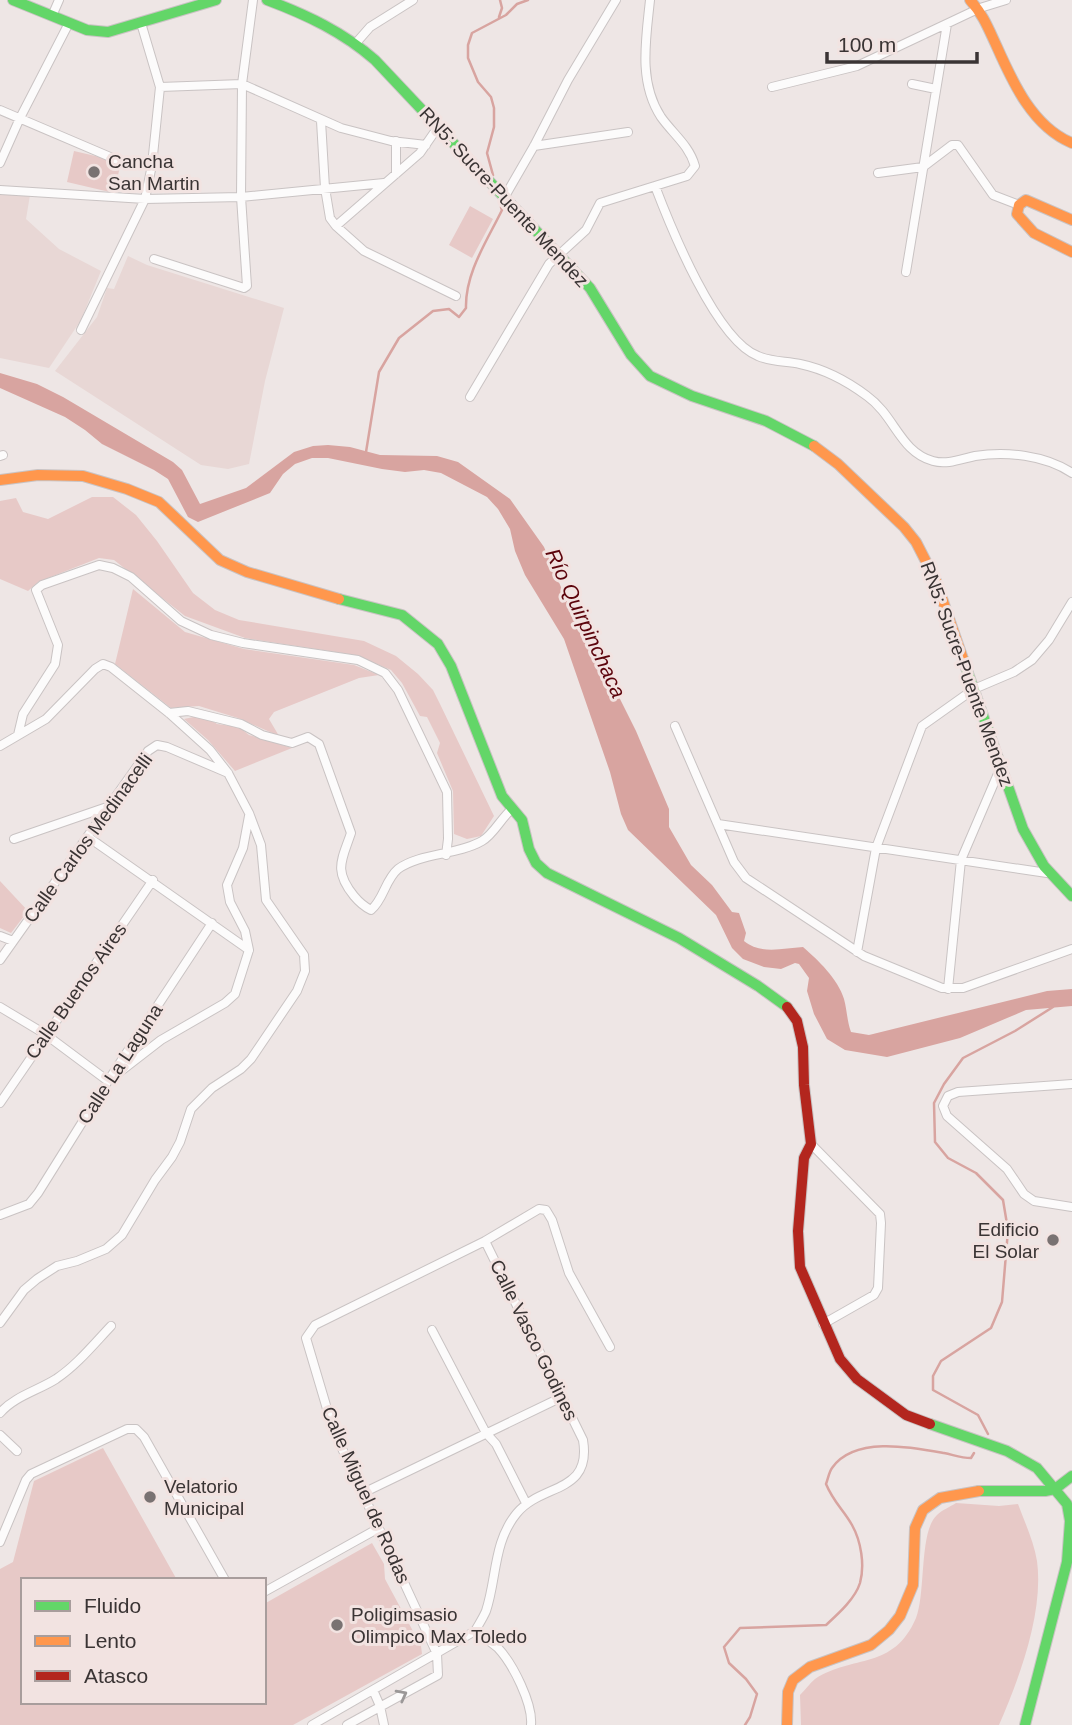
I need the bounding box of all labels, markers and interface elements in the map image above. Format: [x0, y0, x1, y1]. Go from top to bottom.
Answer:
scale bar [827, 21, 978, 65]
text: 100 m [838, 33, 896, 56]
street label: RN5: Sucre-Puente Mendez [415, 103, 593, 291]
place label: Cancha San Martin [108, 151, 200, 194]
marker: Cancha San Martin [86, 164, 102, 180]
water label: Río Quirpinchaca [541, 545, 631, 701]
street label: RN5: Sucre-Puente Mendez [916, 559, 1018, 789]
street label: Calle Carlos Medinacelli [20, 749, 156, 927]
street label: Calle Buenos Aires [21, 919, 131, 1063]
street label: Calle La Laguna [74, 1000, 167, 1128]
place label: Edificio El Solar [972, 1219, 1040, 1262]
marker: Edificio El Solar [1045, 1232, 1061, 1248]
street label: Calle Vasco Godines [486, 1256, 582, 1424]
street label: Calle Miguel de Rodas [318, 1403, 414, 1587]
place label: Velatorio Municipal [164, 1476, 244, 1519]
marker: Velatorio Municipal [142, 1489, 158, 1505]
legend [21, 1578, 266, 1704]
text: Fluido [84, 1594, 141, 1617]
place label: Poligimsasio Olimpico Max Toledo [351, 1604, 527, 1647]
marker: Poligimsasio Olimpico Max Toledo [329, 1617, 345, 1633]
text: Lento [84, 1629, 137, 1652]
text: Atasco [84, 1664, 148, 1687]
one-way arrow [395, 1690, 407, 1703]

